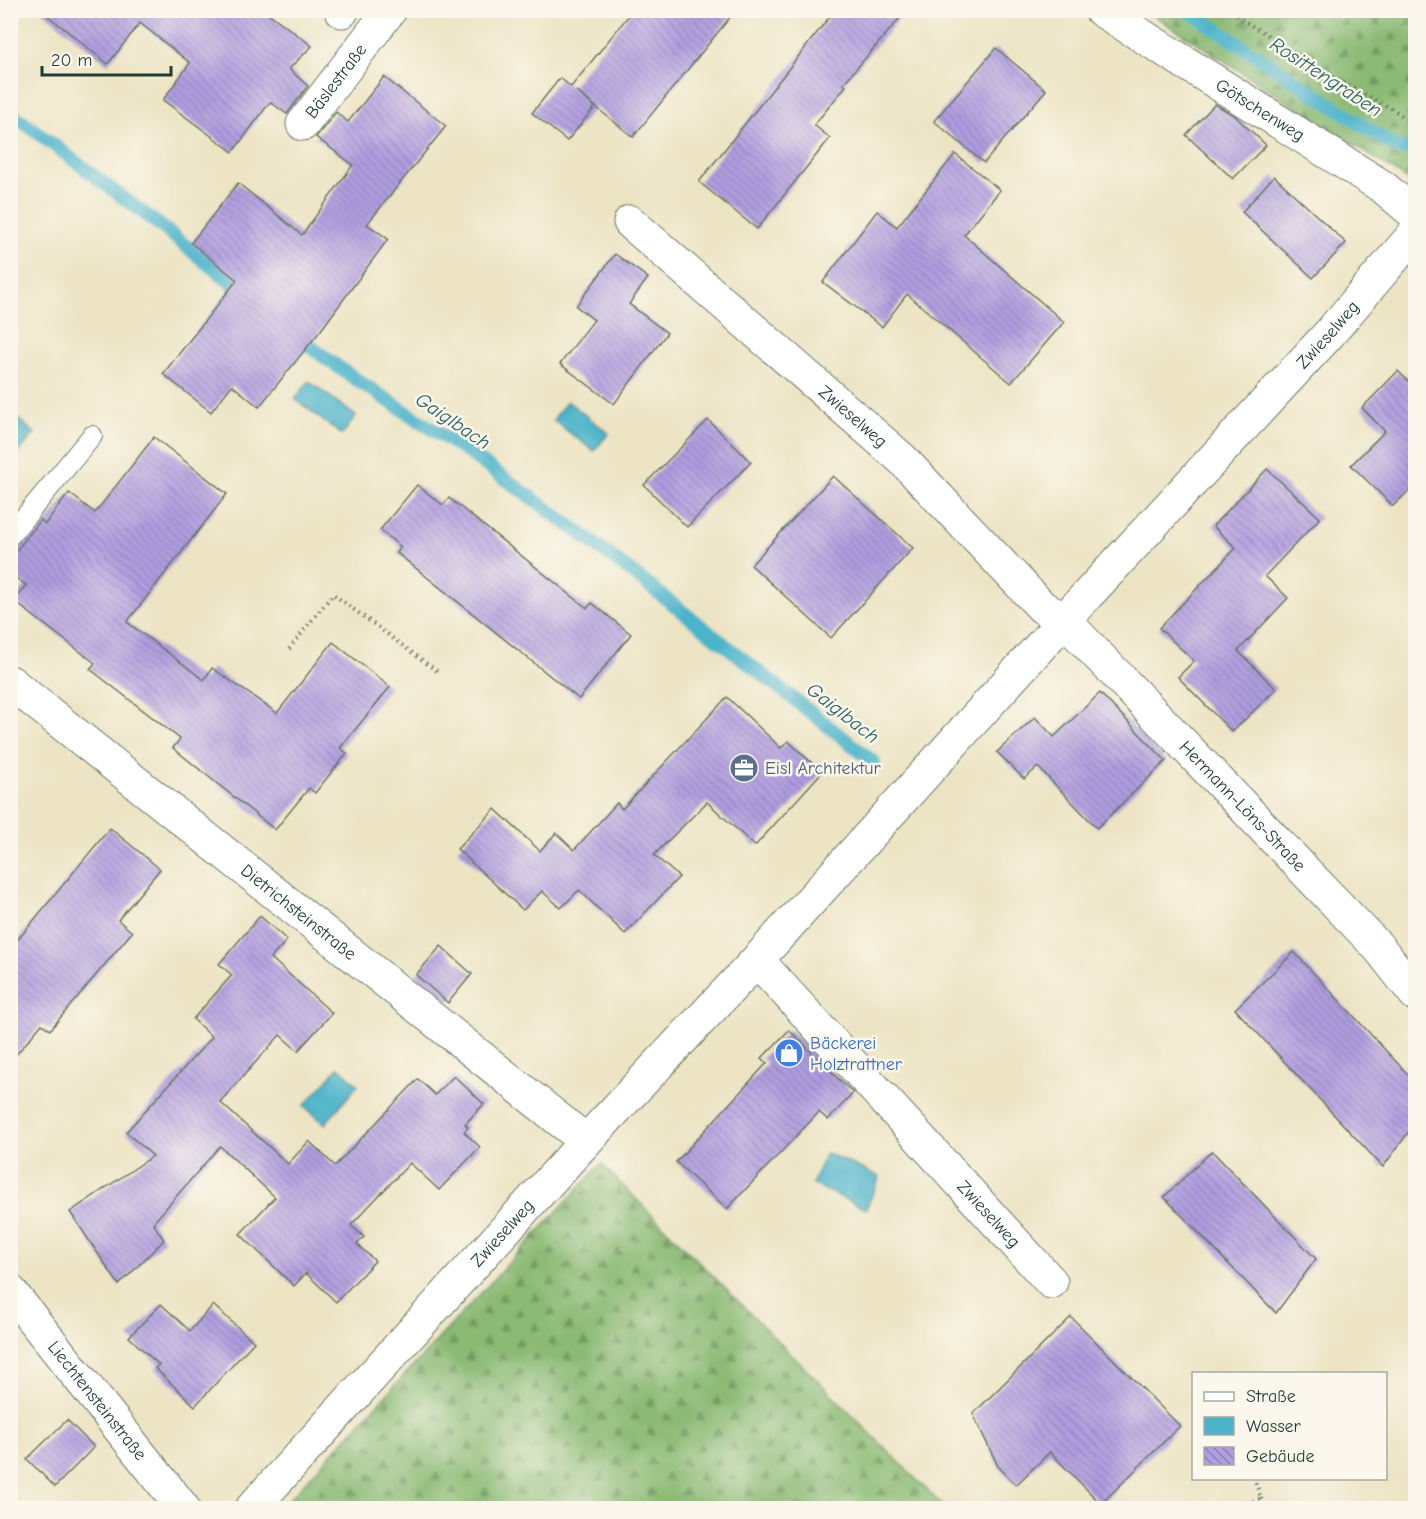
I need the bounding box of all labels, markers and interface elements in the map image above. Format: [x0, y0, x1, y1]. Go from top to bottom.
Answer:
water label: Rosittengraben [1266, 32, 1386, 122]
scale bar [42, 39, 171, 77]
street label: Bäslestraße [301, 40, 371, 123]
text: 20 m [51, 50, 92, 71]
street label: Götschenweg [1212, 74, 1309, 146]
street label: Zwieselweg [1292, 296, 1363, 373]
street label: Zwieselweg [815, 381, 892, 452]
water label: Gaiglbach [411, 388, 495, 454]
water label: Gaiglbach [802, 678, 884, 748]
street label: Hermann-Löns-Straße [1175, 736, 1310, 876]
office icon: Eisl Architektur [728, 752, 760, 784]
place label: Eisl Architektur [765, 758, 882, 779]
street label: Dietrichsteinstraße [237, 860, 361, 964]
place label: Bäckerei Holztrattner [810, 1033, 903, 1075]
shop icon: Bäckerei Holztrattner [773, 1037, 805, 1069]
street label: Zwieselweg [953, 1176, 1025, 1252]
street label: Zwieselweg [466, 1195, 538, 1271]
street label: Liechtensteinstraße [43, 1337, 151, 1464]
legend [1192, 1372, 1387, 1480]
text: Straße [1246, 1386, 1296, 1407]
text: Wasser [1246, 1416, 1302, 1437]
text: Gebäude [1246, 1446, 1315, 1467]

